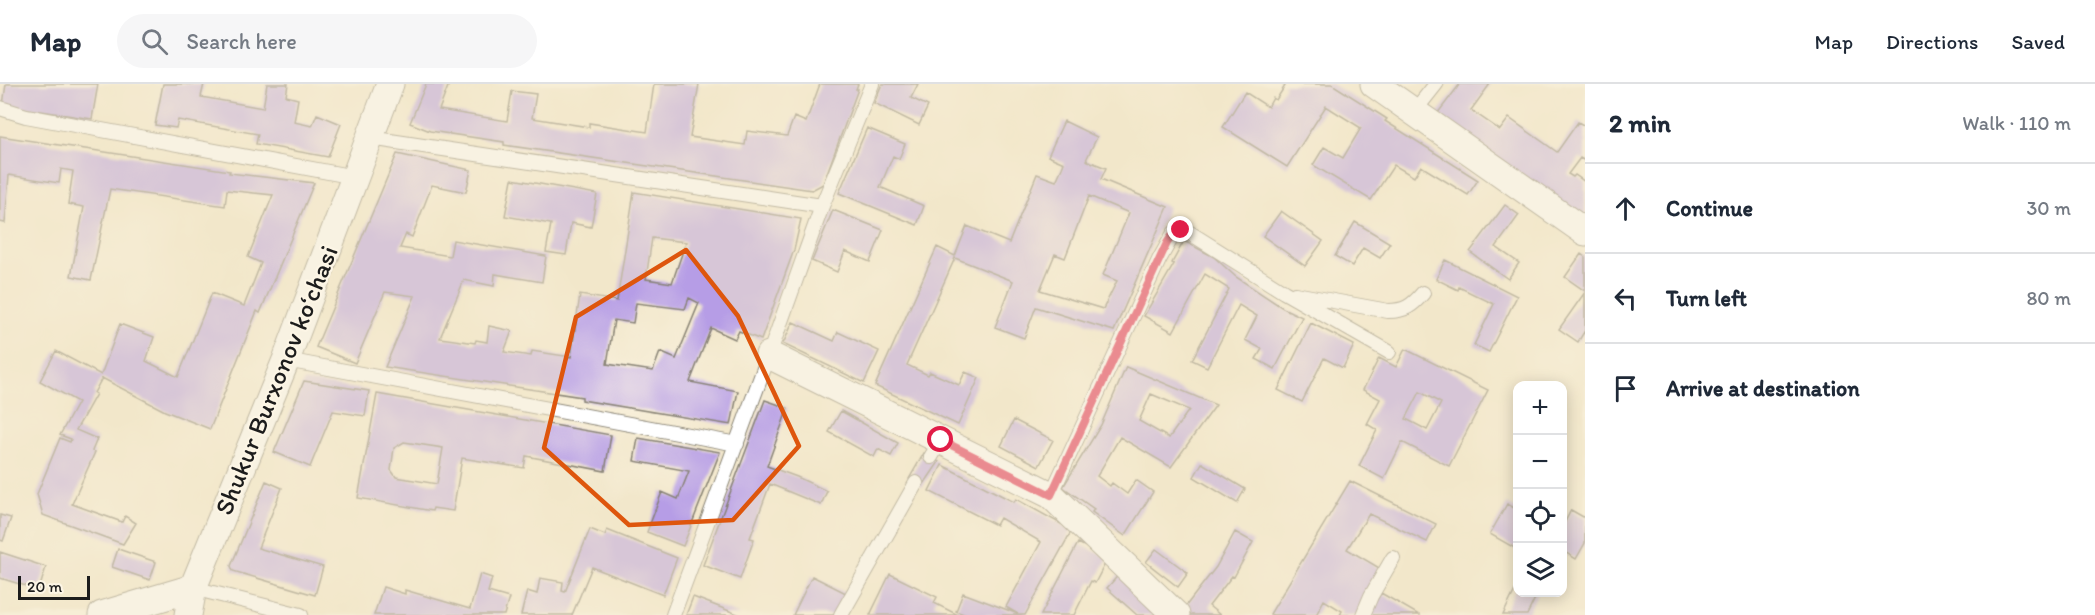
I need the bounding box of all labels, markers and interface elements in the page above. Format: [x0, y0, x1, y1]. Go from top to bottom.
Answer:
search box [117, 14, 537, 68]
text: Map [30, 24, 81, 58]
icon: search [138, 25, 171, 58]
text: Search here [186, 28, 297, 55]
text: Map [1815, 29, 1853, 54]
text: Directions [1886, 29, 1978, 54]
text: Saved [2011, 29, 2065, 54]
text: 2 min [1609, 107, 1671, 139]
text: Walk · 110 m [1962, 111, 2071, 135]
icon: ahead [1609, 192, 1642, 225]
text: Continue [1666, 195, 1753, 222]
text: 30 m [2026, 196, 2071, 220]
route end [1167, 216, 1193, 242]
street label: Shukur Burxonov koʻchasi [207, 241, 345, 519]
icon: left [1609, 282, 1642, 315]
text: Turn left [1666, 285, 1747, 312]
text: 80 m [2026, 286, 2071, 310]
icon: arrive [1609, 372, 1642, 405]
text: Arrive at destination [1666, 375, 1860, 402]
map controls [1513, 381, 1567, 597]
button: + [1513, 381, 1567, 435]
route start [927, 426, 953, 452]
button: − [1513, 435, 1567, 489]
button: locate [1513, 489, 1567, 543]
button: layers [1513, 543, 1567, 597]
scale bar [18, 573, 90, 600]
text: 20 m [27, 577, 62, 596]

